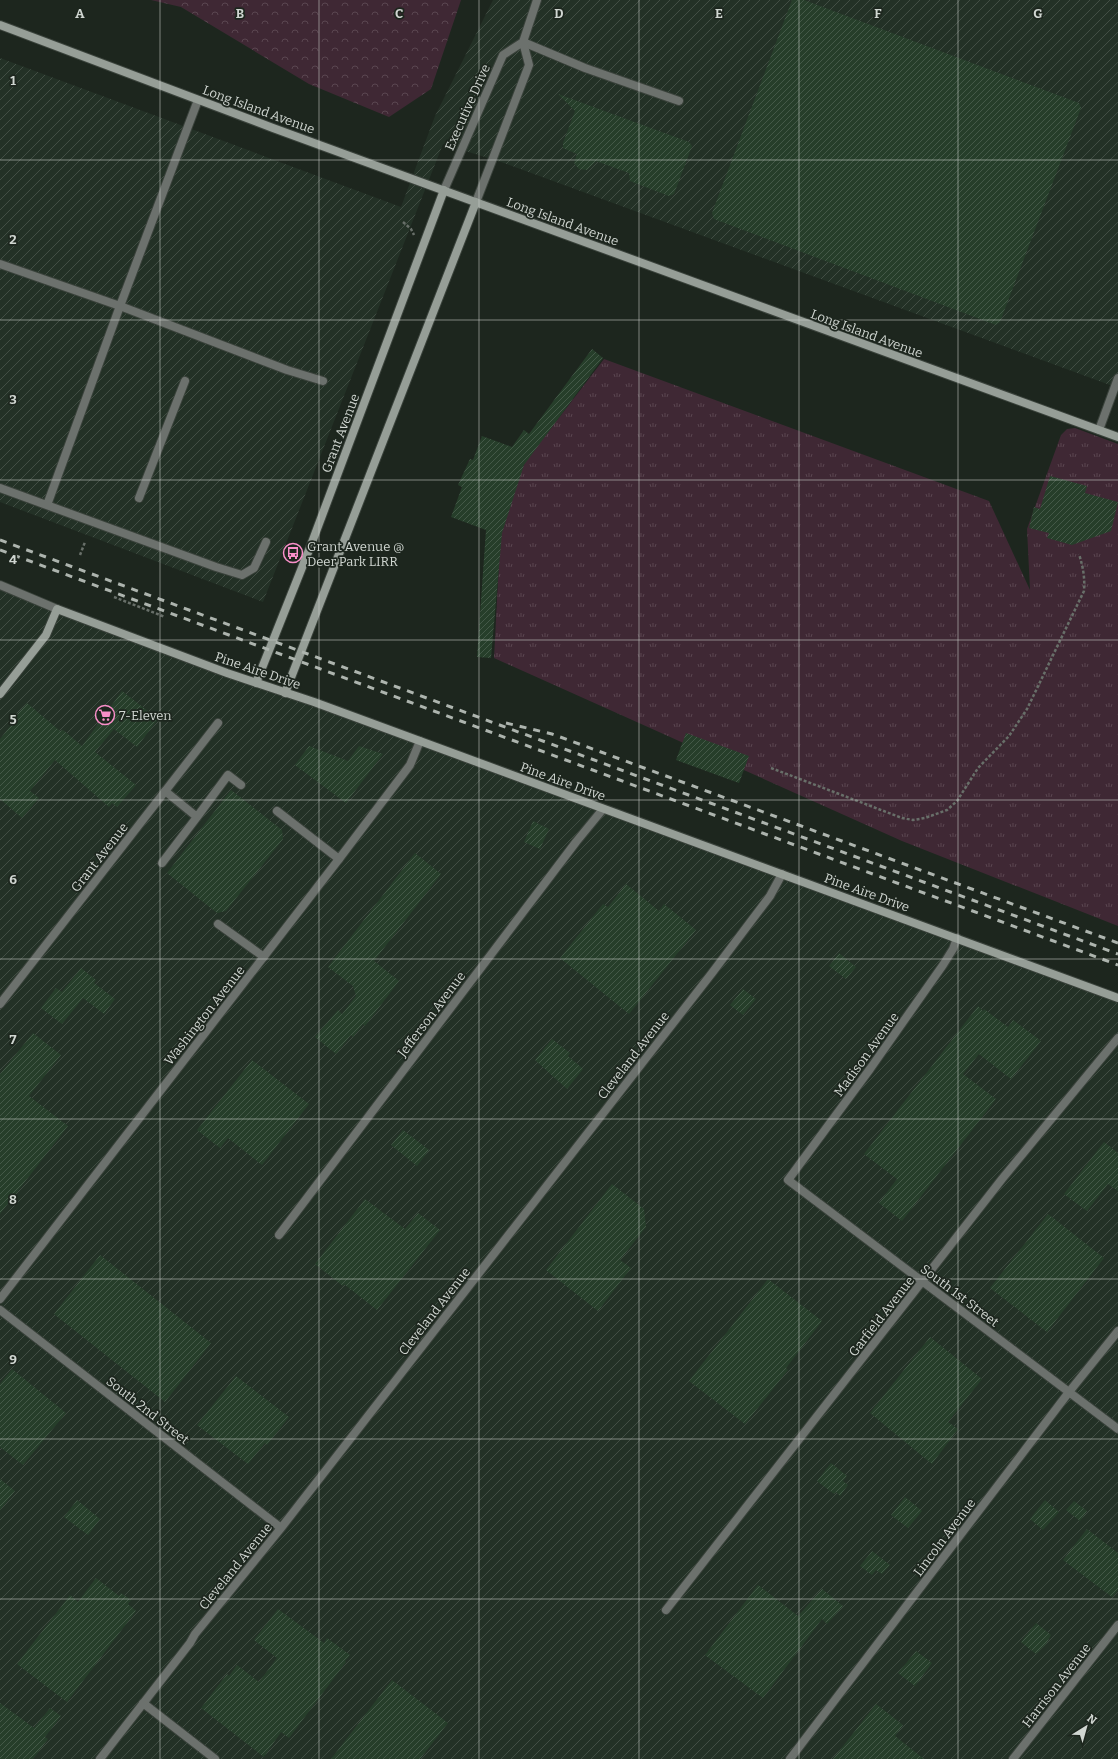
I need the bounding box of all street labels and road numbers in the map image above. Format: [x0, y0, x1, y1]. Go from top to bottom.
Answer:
street label: Executive Drive [442, 62, 493, 153]
street label: Long Island Avenue [201, 82, 317, 137]
street label: Long Island Avenue [505, 194, 621, 249]
street label: Long Island Avenue [809, 306, 925, 361]
street label: Grant Avenue [319, 392, 362, 475]
street label: Pine Aire Drive [213, 649, 303, 692]
street label: Pine Aire Drive [518, 759, 607, 804]
street label: Grant Avenue [68, 820, 131, 895]
street label: Pine Aire Drive [822, 870, 911, 915]
street label: Washington Avenue [161, 963, 248, 1068]
street label: Jefferson Avenue [394, 969, 468, 1061]
street label: Cleveland Avenue [594, 1008, 672, 1102]
street label: Madison Avenue [831, 1009, 902, 1099]
street label: South 1st Street [918, 1261, 1002, 1330]
street label: Cleveland Avenue [395, 1264, 473, 1358]
street label: Garfield Avenue [845, 1273, 917, 1359]
street label: South 2nd Street [103, 1373, 192, 1447]
street label: Lincoln Avenue [910, 1496, 978, 1579]
street label: Cleveland Avenue [196, 1520, 275, 1613]
street label: Harrison Avenue [1019, 1640, 1094, 1730]

